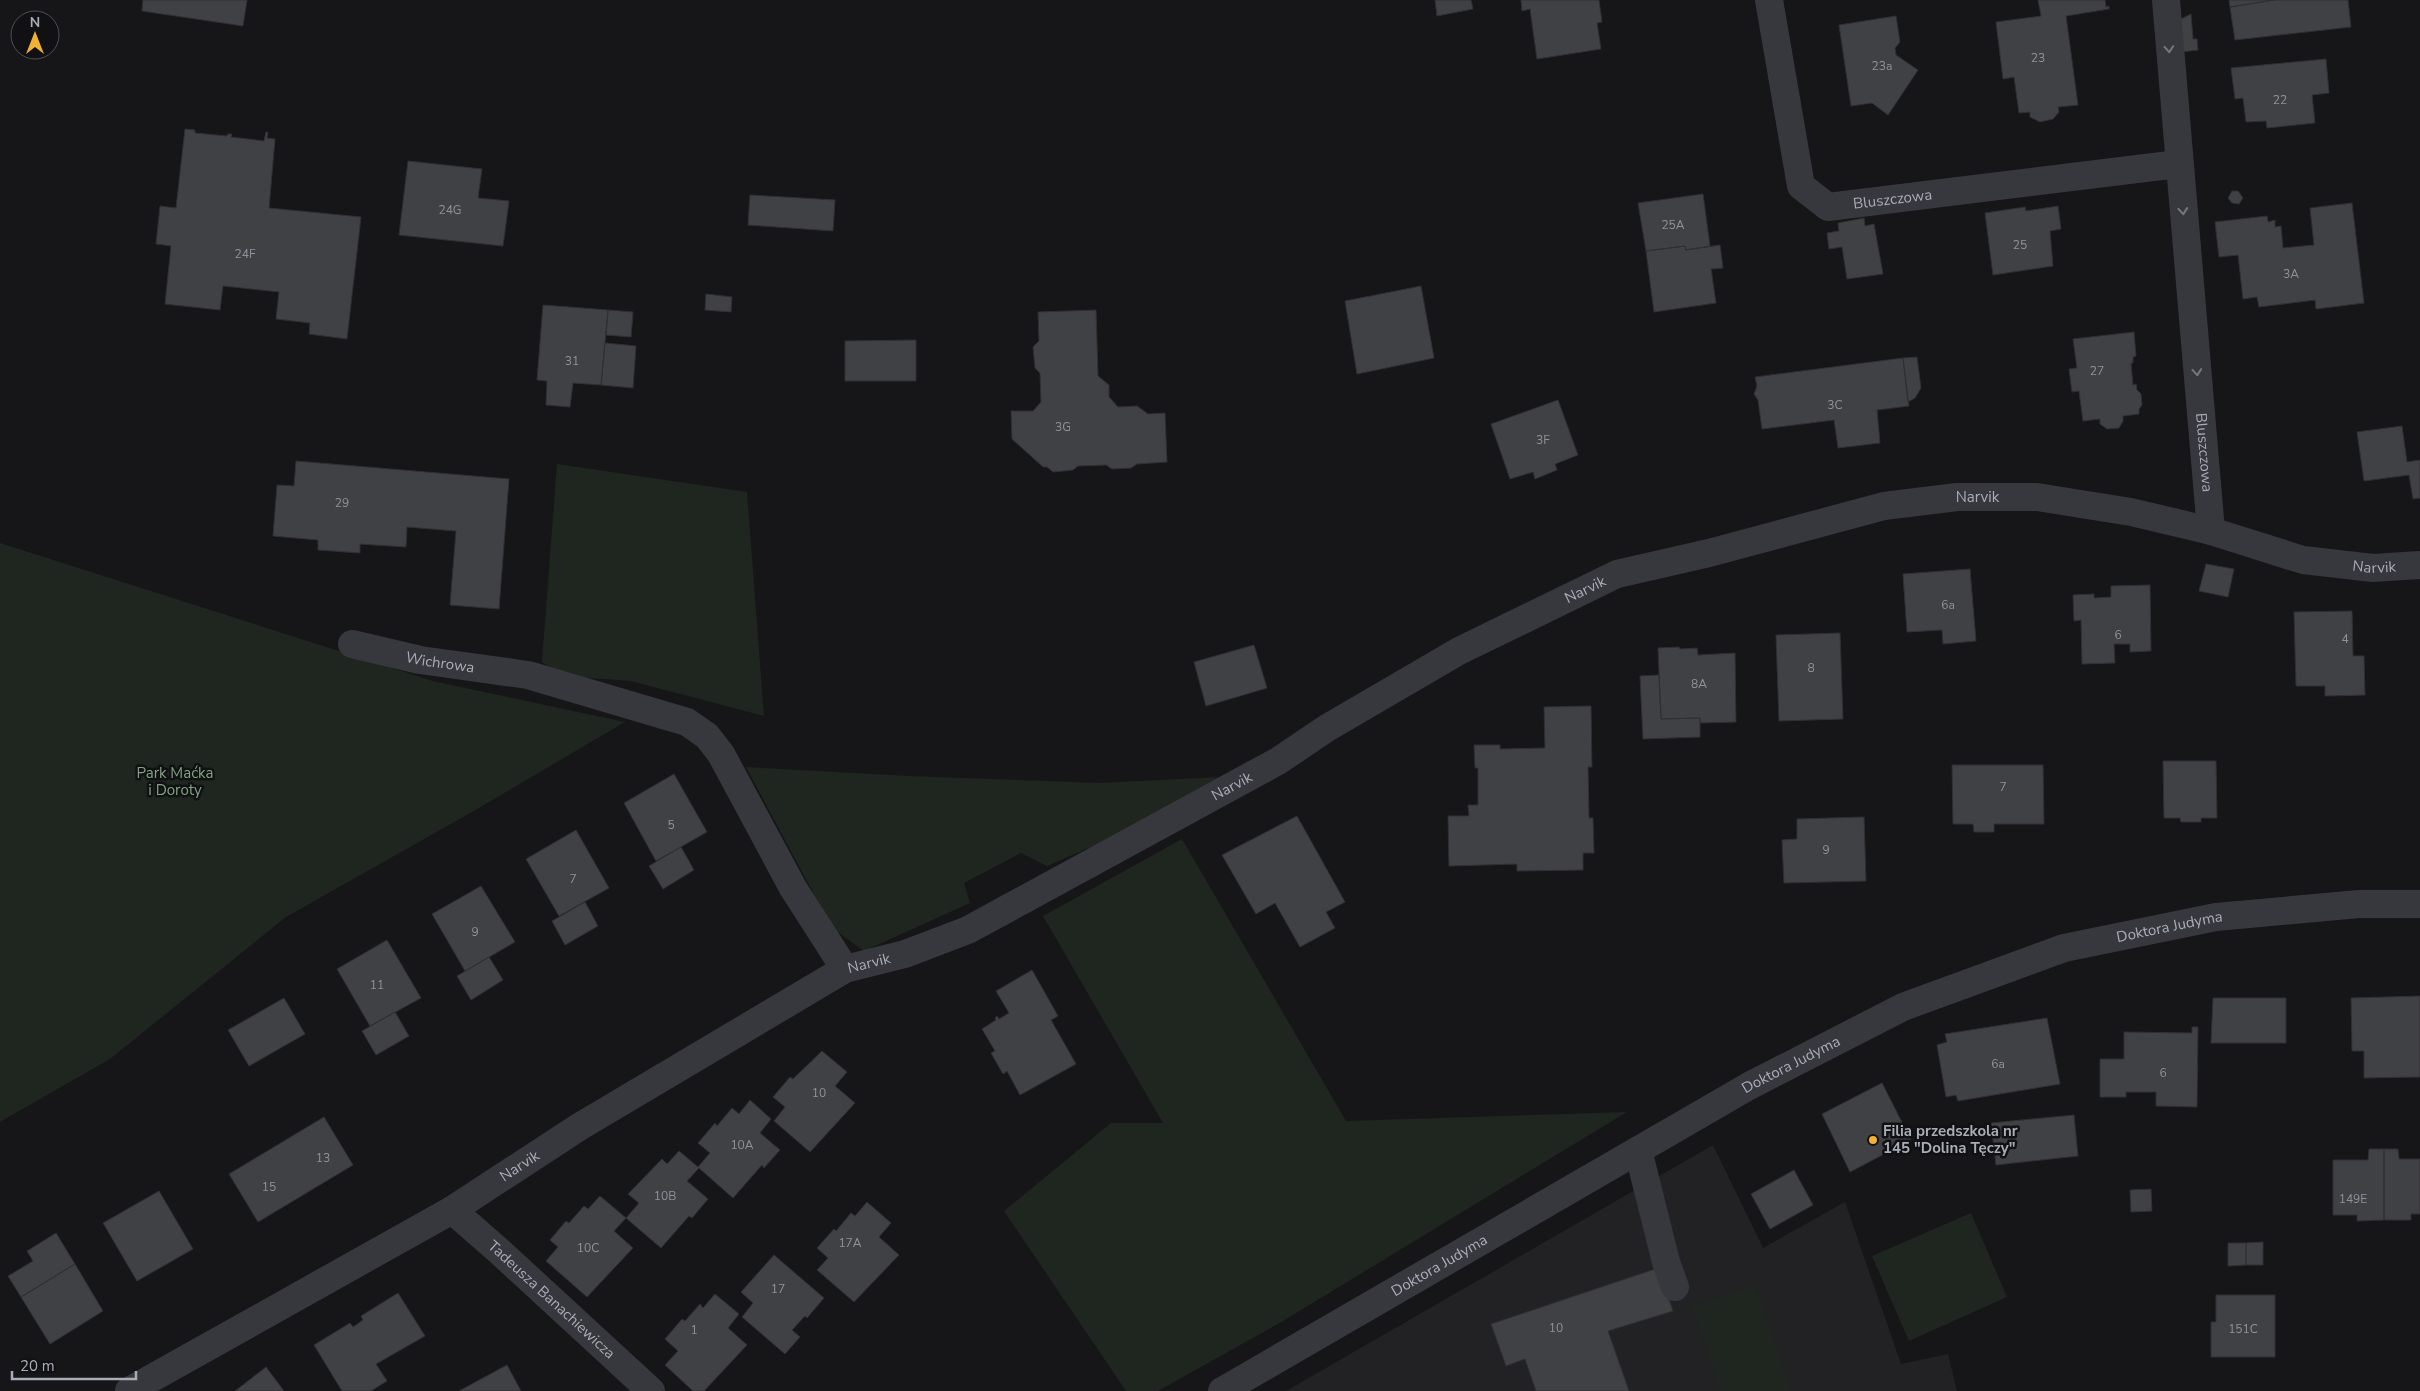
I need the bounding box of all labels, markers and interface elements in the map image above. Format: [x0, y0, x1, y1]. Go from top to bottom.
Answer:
north arrow [10, 10, 60, 60]
text: N [30, 13, 40, 32]
one-way arrow [2164, 45, 2175, 53]
house number: 23 [2031, 50, 2045, 66]
house number: 23a [1872, 58, 1892, 74]
house number: 22 [2273, 92, 2287, 108]
street label: Bluszczowa [1852, 184, 1933, 214]
house number: 24G [438, 202, 462, 218]
one-way arrow [2177, 207, 2188, 215]
house number: 25A [1661, 217, 1685, 233]
house number: 25 [2013, 237, 2027, 253]
house number: 24F [235, 246, 256, 262]
house number: 3A [2283, 266, 2299, 282]
house number: 31 [565, 353, 579, 369]
house number: 27 [2090, 363, 2104, 379]
one-way arrow [2191, 369, 2202, 377]
house number: 3C [1827, 397, 1843, 413]
street label: Bluszczowa [2191, 412, 2218, 493]
house number: 3G [1055, 419, 1071, 435]
house number: 3F [1536, 432, 1550, 448]
street label: Narvik [1956, 487, 2000, 507]
house number: 29 [335, 495, 349, 511]
street label: Narvik [2351, 556, 2397, 578]
street label: Narvik [1561, 571, 1610, 608]
house number: 6a [1941, 597, 1955, 613]
house number: 6 [2114, 627, 2122, 643]
house number: 4 [2341, 631, 2349, 647]
street label: Wichrowa [404, 647, 476, 677]
house number: 8 [1807, 660, 1815, 676]
house number: 8A [1691, 676, 1707, 692]
park label: Park Maćka i Doroty [137, 763, 213, 800]
street label: Narvik [1208, 767, 1256, 805]
house number: 7 [1999, 779, 2007, 795]
house number: 5 [667, 817, 675, 833]
house number: 9 [1822, 842, 1830, 858]
house number: 7 [569, 871, 577, 887]
street label: Doktora Judyma [2114, 906, 2223, 947]
house number: 9 [471, 924, 479, 940]
street label: Narvik [845, 948, 893, 978]
house number: 11 [370, 977, 384, 993]
street label: Doktora Judyma [1738, 1031, 1844, 1098]
house number: 6a [1991, 1056, 2005, 1072]
house number: 6 [2159, 1065, 2167, 1081]
house number: 10 [812, 1085, 826, 1101]
place label: Filia przedszkola nr 145 "Dolina Tęczy" [1883, 1121, 2018, 1158]
marker: Filia przedszkola nr 145 "Dolina Tęczy" [1867, 1134, 1879, 1146]
house number: 10A [730, 1137, 754, 1153]
street label: Narvik [496, 1145, 544, 1186]
house number: 13 [316, 1150, 330, 1166]
house number: 15 [262, 1179, 276, 1195]
house number: 10B [654, 1188, 676, 1204]
house number: 149E [2339, 1191, 2367, 1207]
street label: Doktora Judyma [1387, 1230, 1491, 1301]
house number: 17A [838, 1235, 862, 1251]
street label: Tadeusza Banachiewicza [484, 1236, 620, 1363]
house number: 10C [577, 1240, 599, 1256]
house number: 17 [771, 1281, 785, 1297]
house number: 10 [1549, 1320, 1563, 1336]
house number: 151C [2228, 1321, 2258, 1337]
house number: 1 [690, 1322, 698, 1338]
scale bar [12, 1348, 136, 1380]
text: 20 m [20, 1356, 55, 1376]

